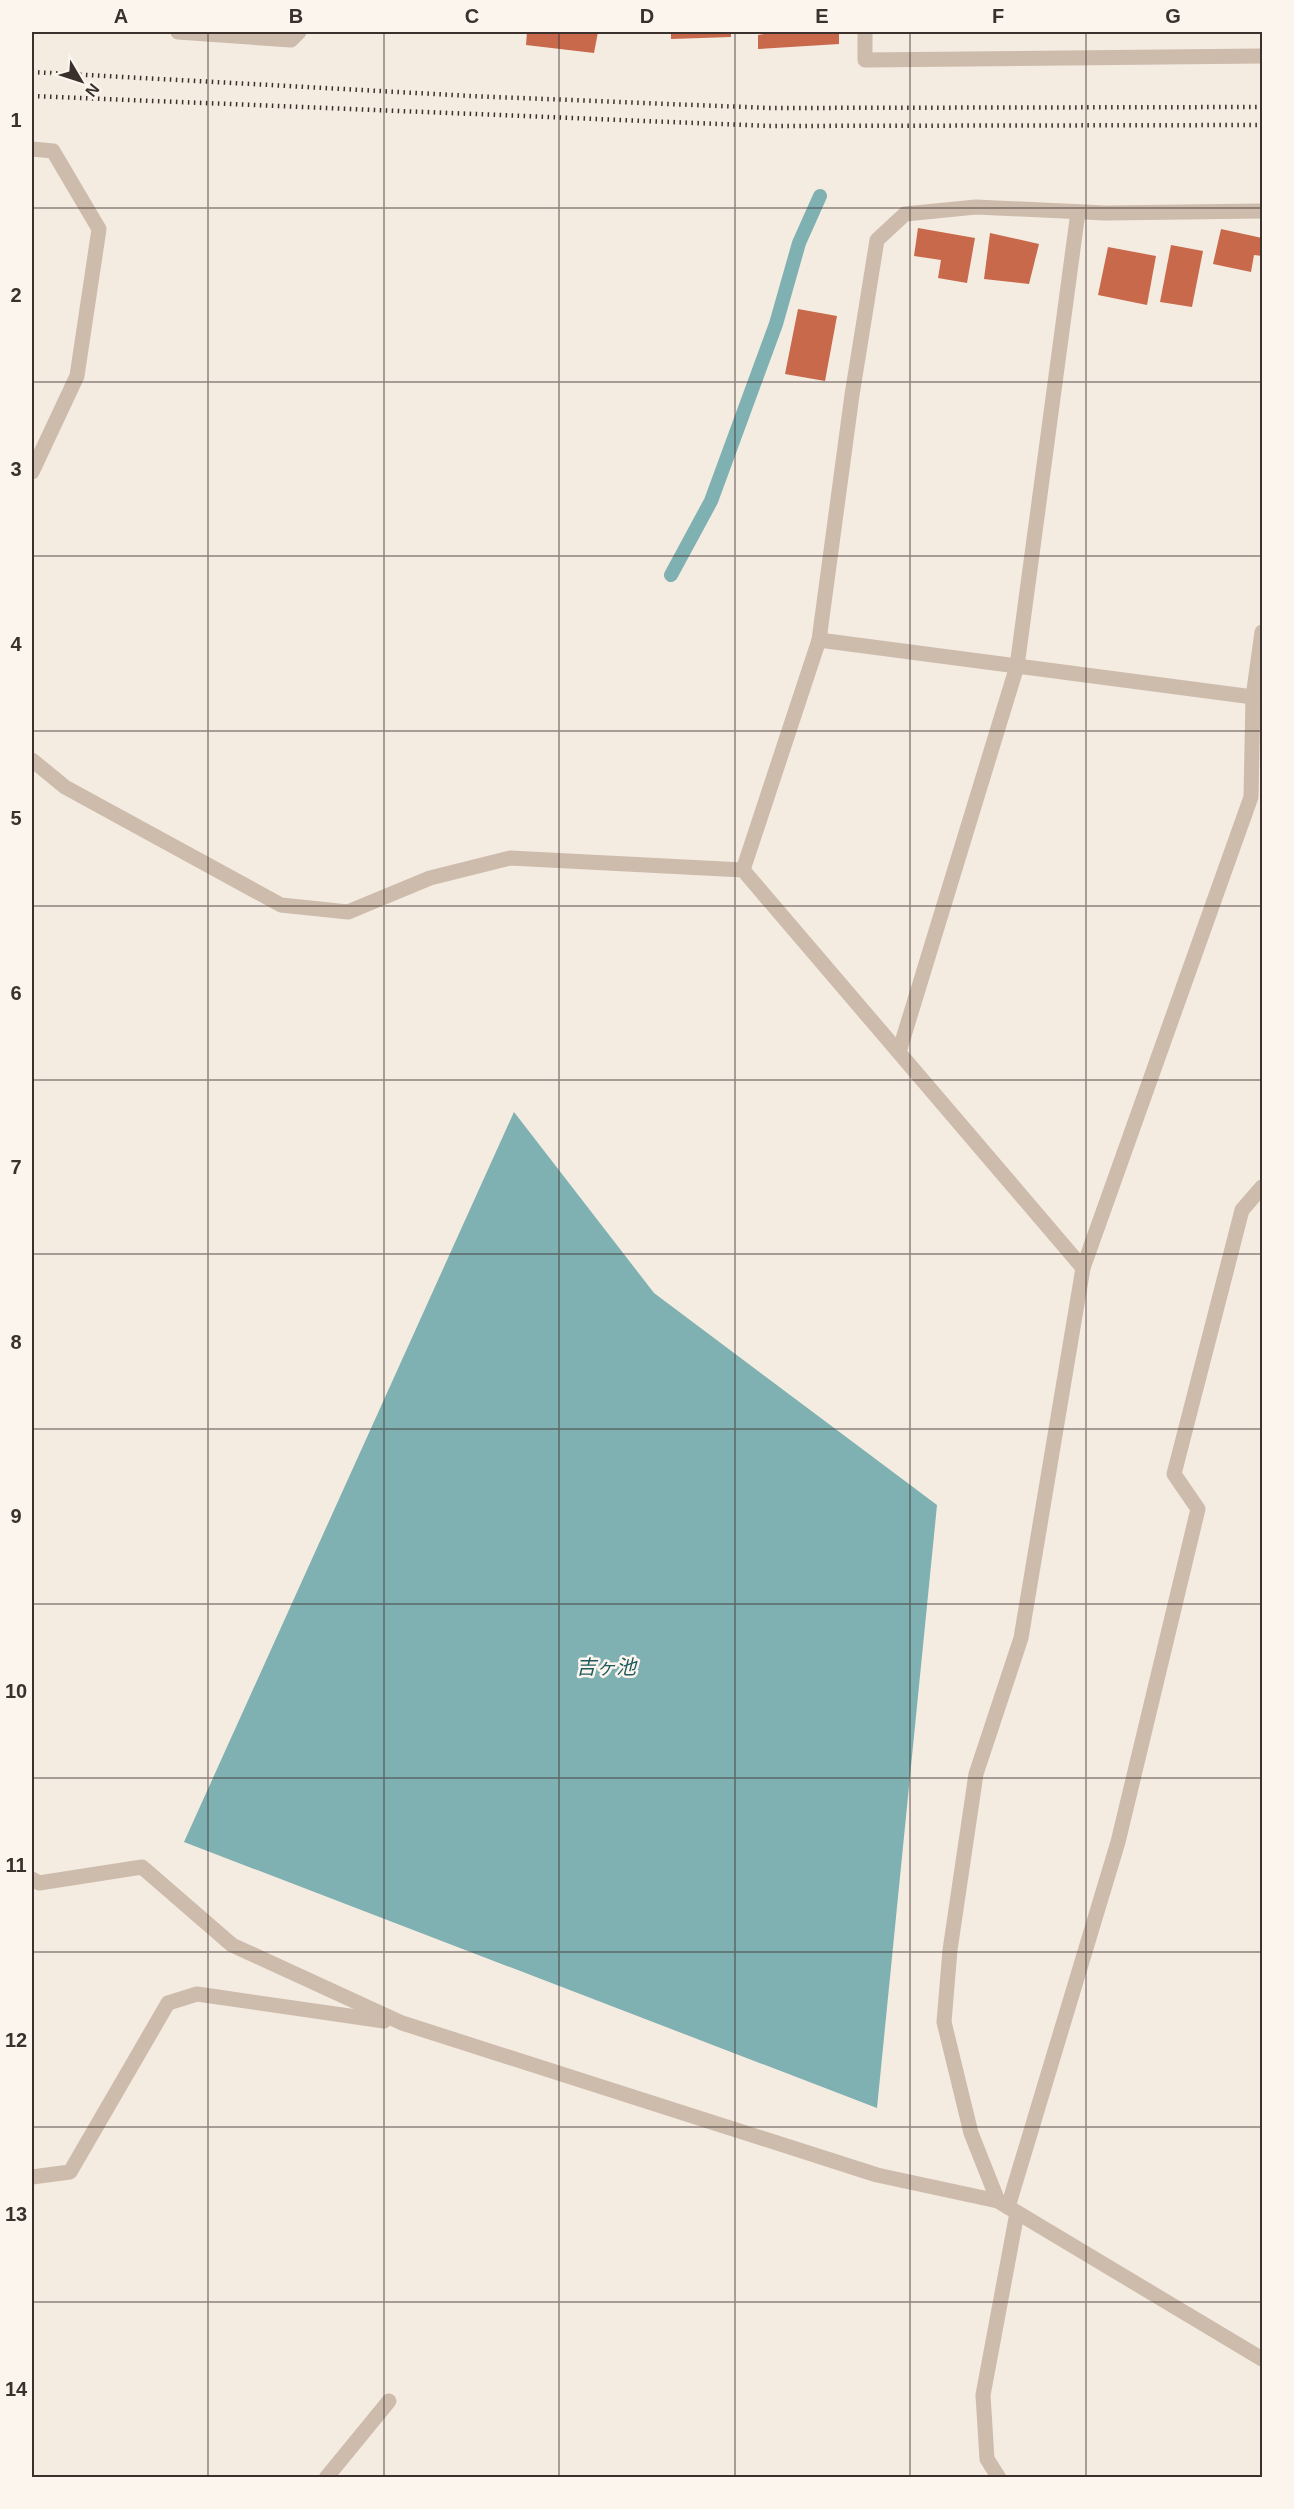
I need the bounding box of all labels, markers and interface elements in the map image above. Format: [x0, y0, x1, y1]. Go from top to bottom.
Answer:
text: A [114, 5, 128, 27]
text: B [289, 5, 303, 27]
text: C [465, 5, 479, 27]
text: D [640, 5, 654, 27]
text: E [815, 5, 829, 27]
text: F [992, 5, 1004, 27]
text: G [1165, 5, 1181, 27]
north arrow [51, 51, 111, 111]
text: N [82, 80, 103, 100]
text: 1 [10, 109, 22, 131]
text: 2 [10, 284, 22, 306]
text: 3 [10, 458, 22, 480]
text: 4 [10, 633, 22, 655]
text: 5 [10, 807, 22, 829]
text: 6 [10, 982, 22, 1004]
text: 7 [10, 1156, 22, 1178]
text: 8 [10, 1331, 22, 1353]
text: 9 [10, 1505, 22, 1527]
water label: 吉ヶ池 [576, 1656, 638, 1678]
text: 10 [5, 1680, 27, 1702]
text: 11 [5, 1854, 27, 1876]
text: 12 [5, 2029, 27, 2051]
text: 13 [5, 2203, 27, 2225]
text: 14 [5, 2378, 28, 2400]

